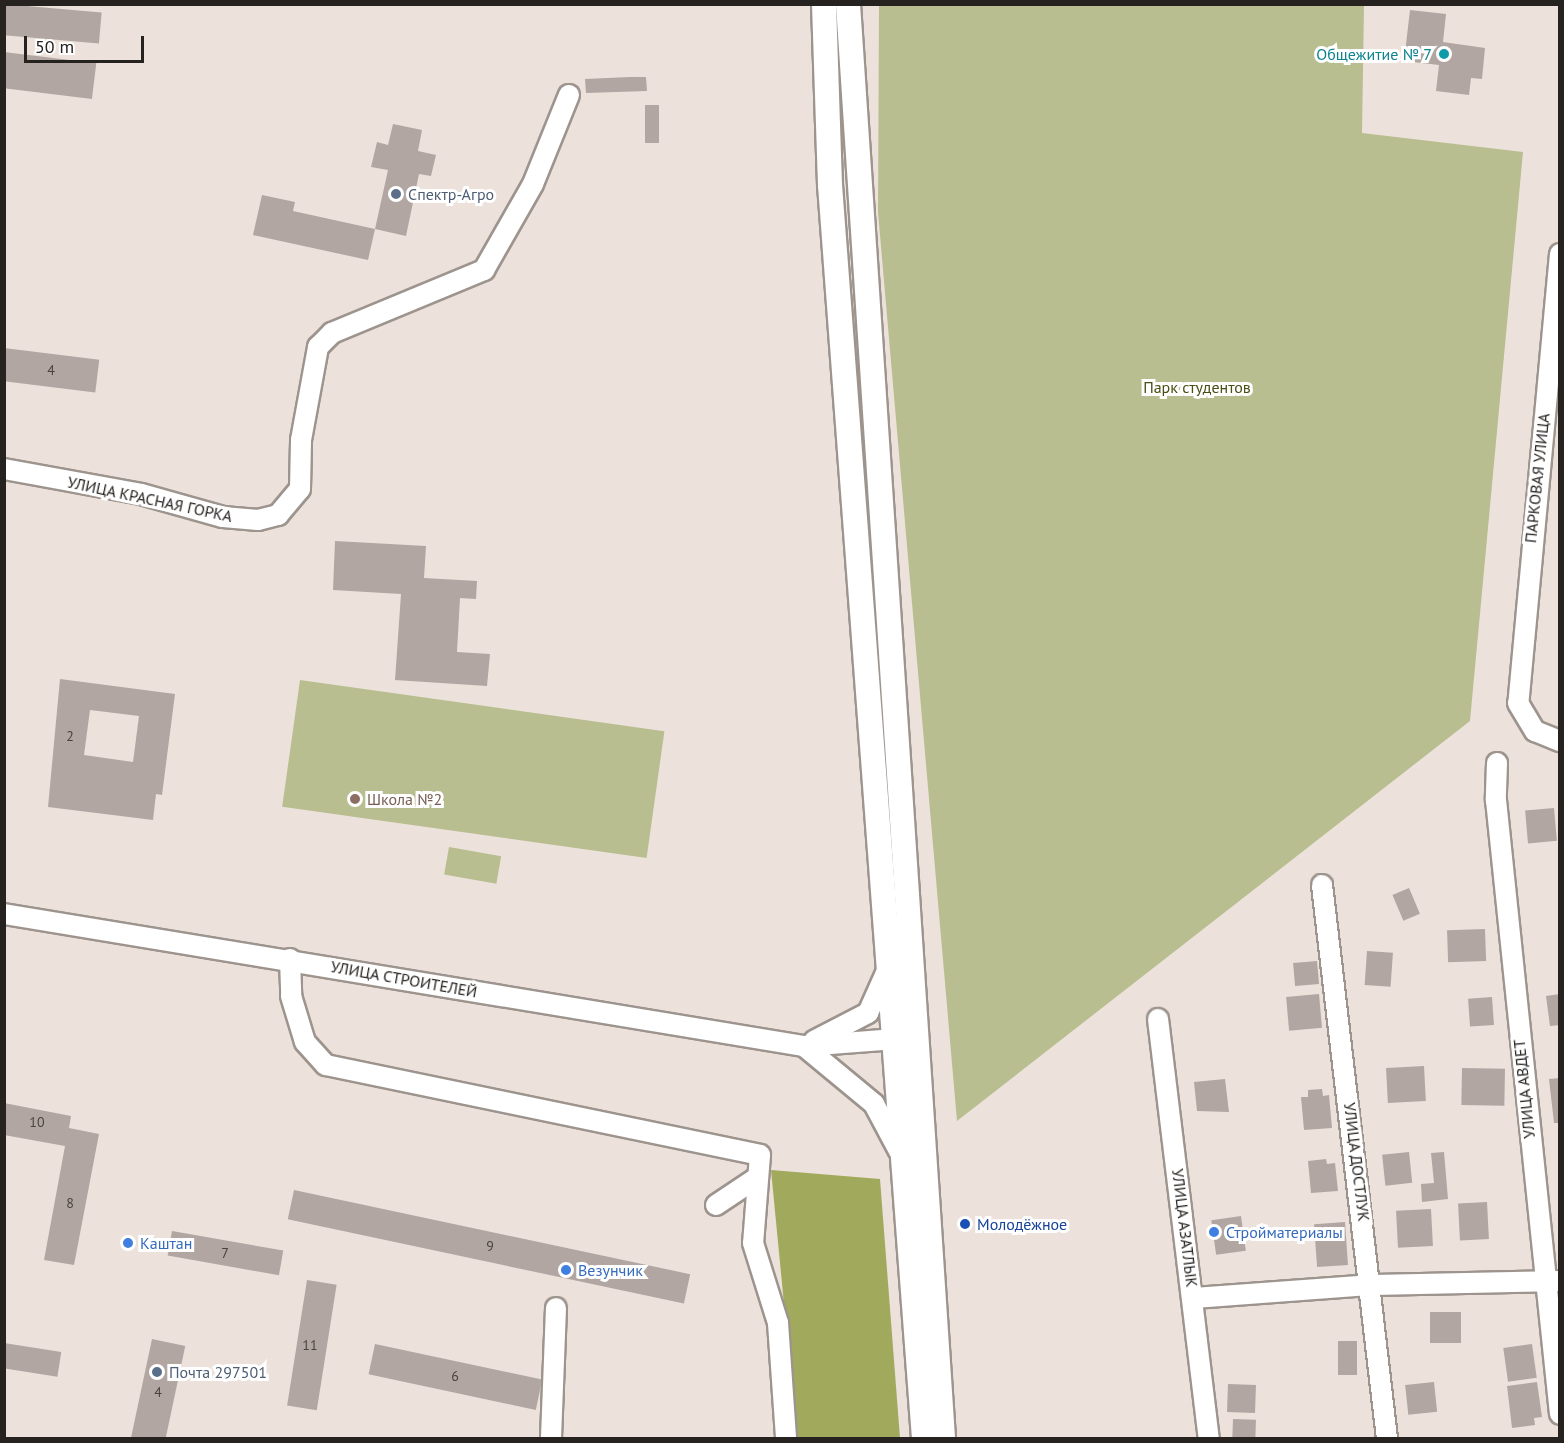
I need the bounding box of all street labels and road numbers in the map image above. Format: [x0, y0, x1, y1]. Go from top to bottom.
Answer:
street label: ПАРКОВАЯ УЛИЦА [1521, 412, 1553, 544]
street label: УЛИЦА КРАСНАЯ ГОРКА [65, 472, 235, 526]
street label: УЛИЦА СТРОИТЕЛЕЙ [329, 957, 479, 1001]
street label: УЛИЦА АВДЕТ [1509, 1038, 1539, 1140]
street label: УЛИЦА ДОСТЛУК [1340, 1101, 1374, 1223]
street label: УЛИЦА АЗАТЛЫК [1168, 1167, 1202, 1289]

